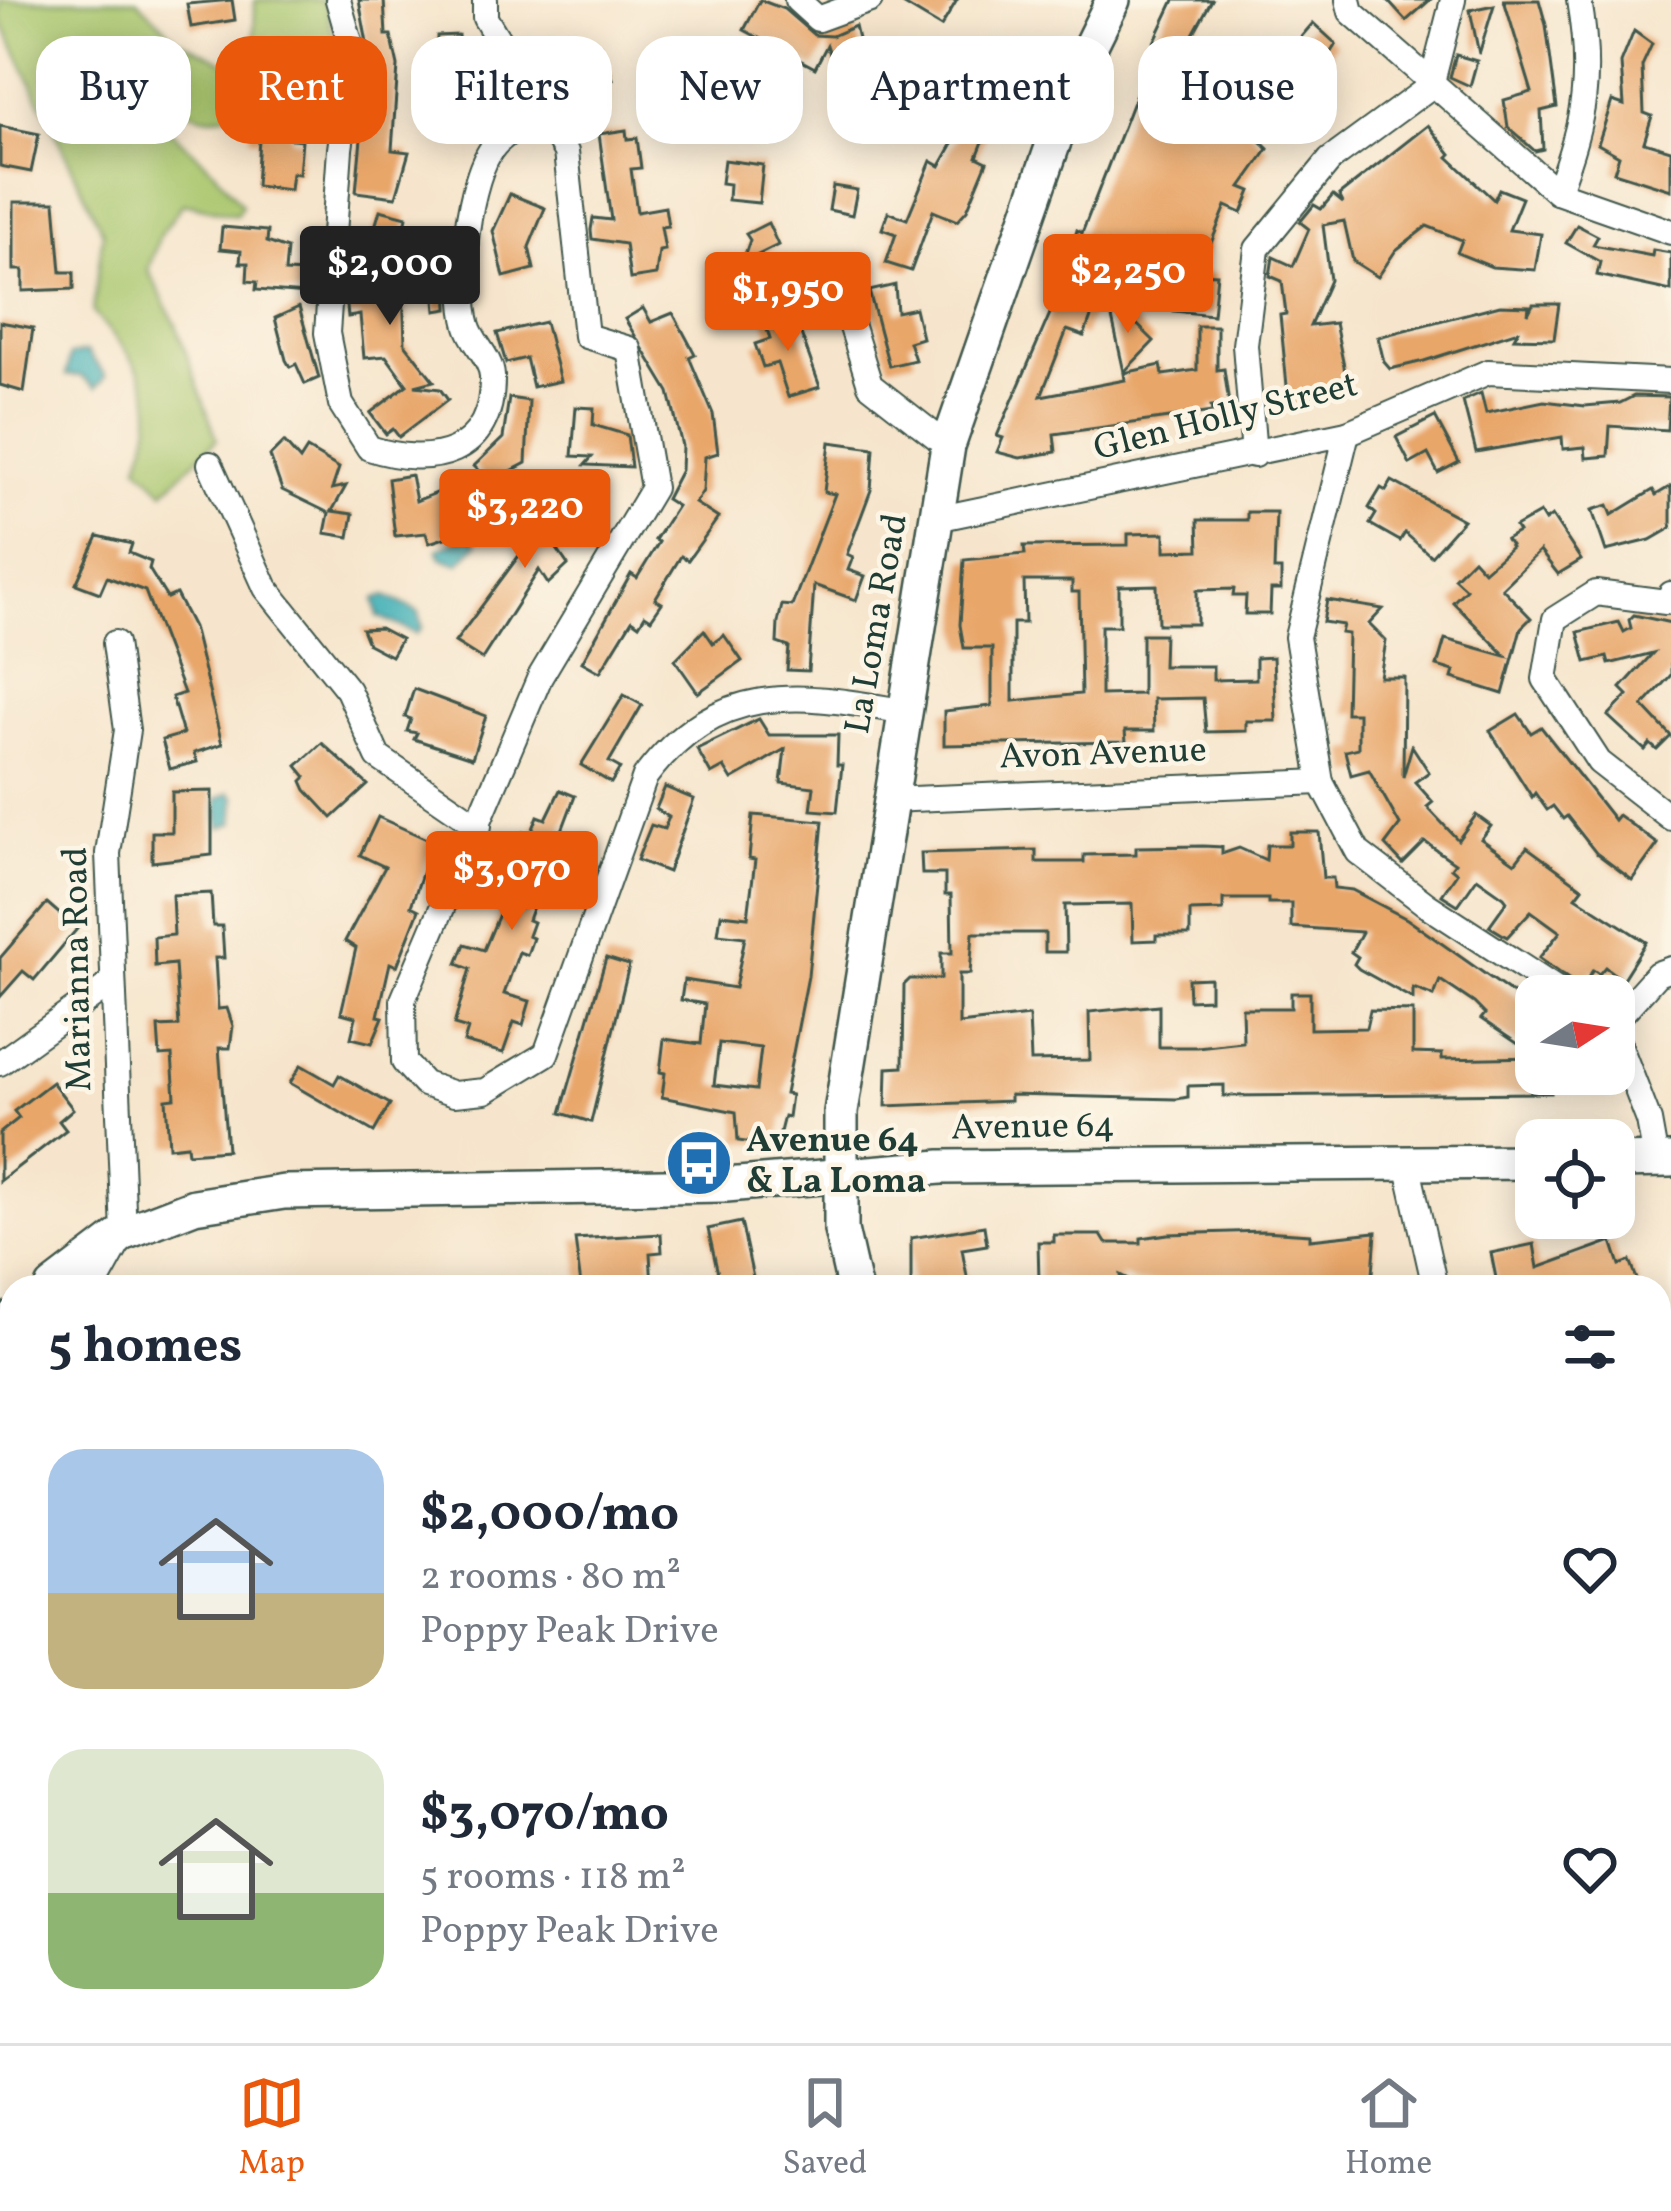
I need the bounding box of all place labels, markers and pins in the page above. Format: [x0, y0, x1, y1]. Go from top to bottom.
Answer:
pin: $2,000 [292, 226, 488, 328]
pin: $2,250 [1030, 234, 1226, 336]
pin: $1,950 [690, 252, 886, 354]
pin: $3,220 [427, 469, 623, 571]
pin: $3,070 [414, 831, 610, 933]
place label: Avenue 64 & La Loma [746, 1117, 926, 1208]
bus stop icon: Avenue 64 & La Loma [664, 1128, 734, 1198]

